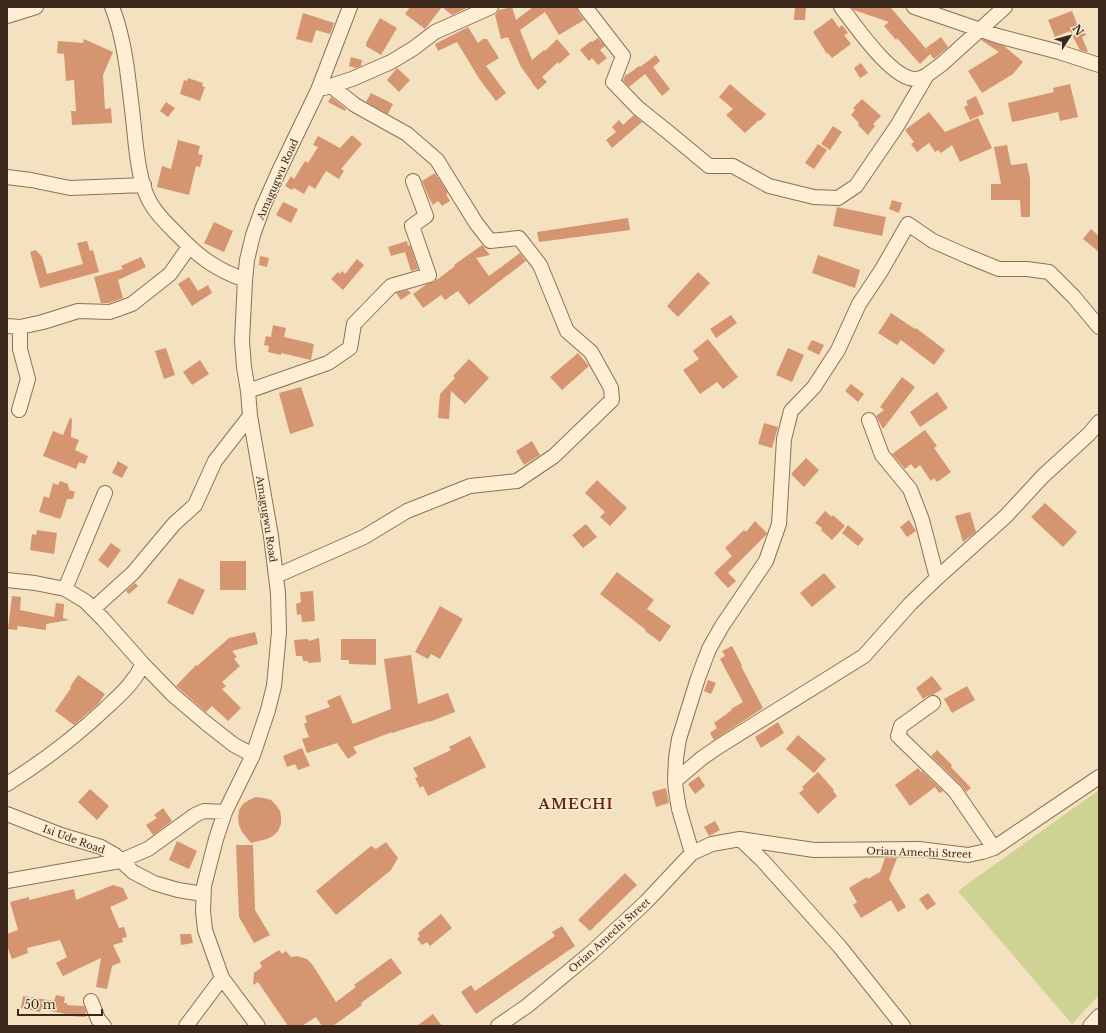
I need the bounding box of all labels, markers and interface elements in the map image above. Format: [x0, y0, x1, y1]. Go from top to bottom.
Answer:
north arrow [1050, 16, 1090, 56]
text: N [1069, 22, 1087, 39]
street label: Amagugwu Road [253, 136, 301, 223]
street label: Amagugwu Road [253, 474, 280, 563]
district label: AMECHI [538, 795, 613, 813]
street label: Isi Ude Road [41, 822, 107, 857]
street label: Orian Amechi Street [866, 844, 972, 861]
street label: Orian Amechi Street [566, 895, 653, 975]
scale bar [18, 991, 102, 1017]
text: 50 m [24, 997, 56, 1012]

